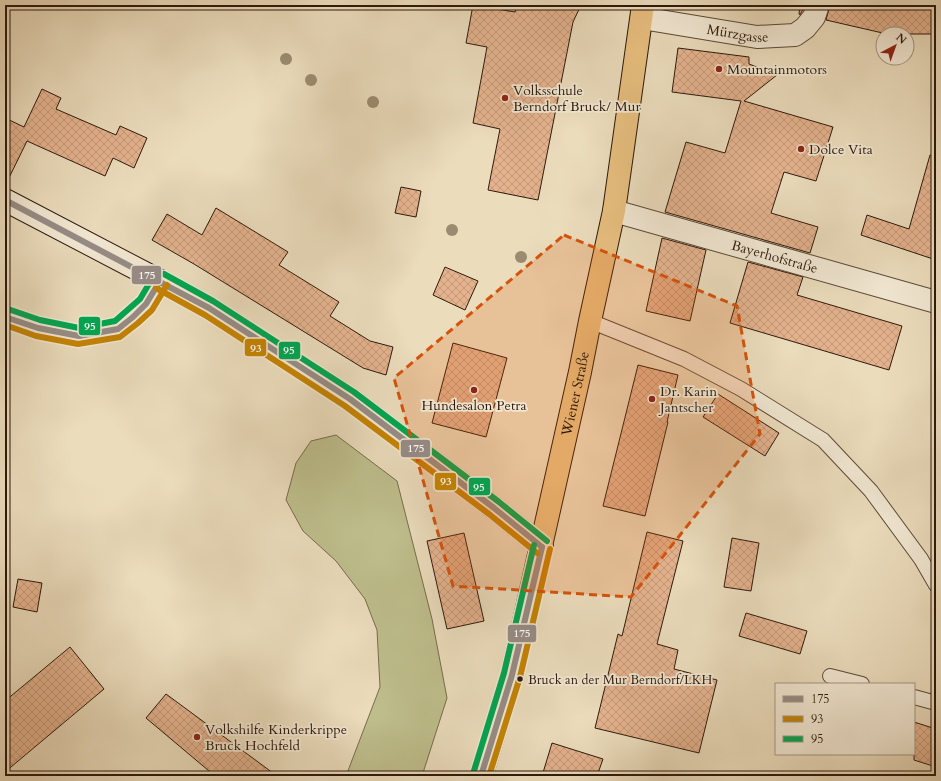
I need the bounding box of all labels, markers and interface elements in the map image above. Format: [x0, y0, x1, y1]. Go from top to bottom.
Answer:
street label: Mürzgasse [706, 20, 769, 47]
north arrow [875, 26, 915, 66]
text: N [893, 30, 910, 48]
place label: Mountainmotors [727, 60, 827, 79]
marker: Mountainmotors [714, 64, 724, 74]
place label: Volksschule Berndorf Bruck/ Mur [513, 81, 641, 116]
marker: Volksschule Berndorf Bruck/ Mur [500, 93, 510, 103]
place label: Dolce Vita [809, 140, 873, 159]
marker: Dolce Vita [796, 144, 806, 154]
street label: Bayerhofstraße [729, 236, 820, 278]
line badge: 175 [131, 265, 162, 285]
text: 175 [139, 268, 156, 283]
line badge: 95 [78, 316, 101, 336]
text: 95 [84, 319, 96, 334]
line badge: 93 [244, 338, 267, 357]
text: 93 [250, 341, 262, 356]
line badge: 95 [278, 341, 301, 360]
text: 95 [283, 343, 295, 358]
street label: Wiener Straße [557, 350, 594, 439]
place label: Dr. Karin Jantscher [658, 382, 717, 417]
marker: Hundesalon Petra [469, 385, 479, 395]
marker: Dr. Karin Jantscher [647, 394, 657, 404]
place label: Hundesalon Petra [422, 396, 526, 415]
line badge: 175 [400, 439, 431, 458]
text: 175 [408, 441, 425, 456]
line badge: 93 [434, 472, 457, 491]
text: 93 [440, 474, 452, 489]
line badge: 95 [468, 477, 491, 496]
text: 95 [473, 480, 485, 495]
line badge: 175 [507, 624, 537, 643]
text: 175 [514, 626, 531, 641]
place label: Bruck an der Mur Berndorf/LKH [528, 671, 713, 689]
marker: Bruck an der Mur Berndorf/LKH [515, 674, 525, 684]
legend [775, 683, 915, 755]
text: 175 [811, 691, 829, 707]
text: 93 [811, 711, 823, 727]
place label: Volkshilfe Kinderkrippe Bruck Hochfeld [205, 720, 347, 755]
text: 95 [811, 731, 823, 747]
marker: Volkshilfe Kinderkrippe Bruck Hochfeld [192, 732, 202, 742]

